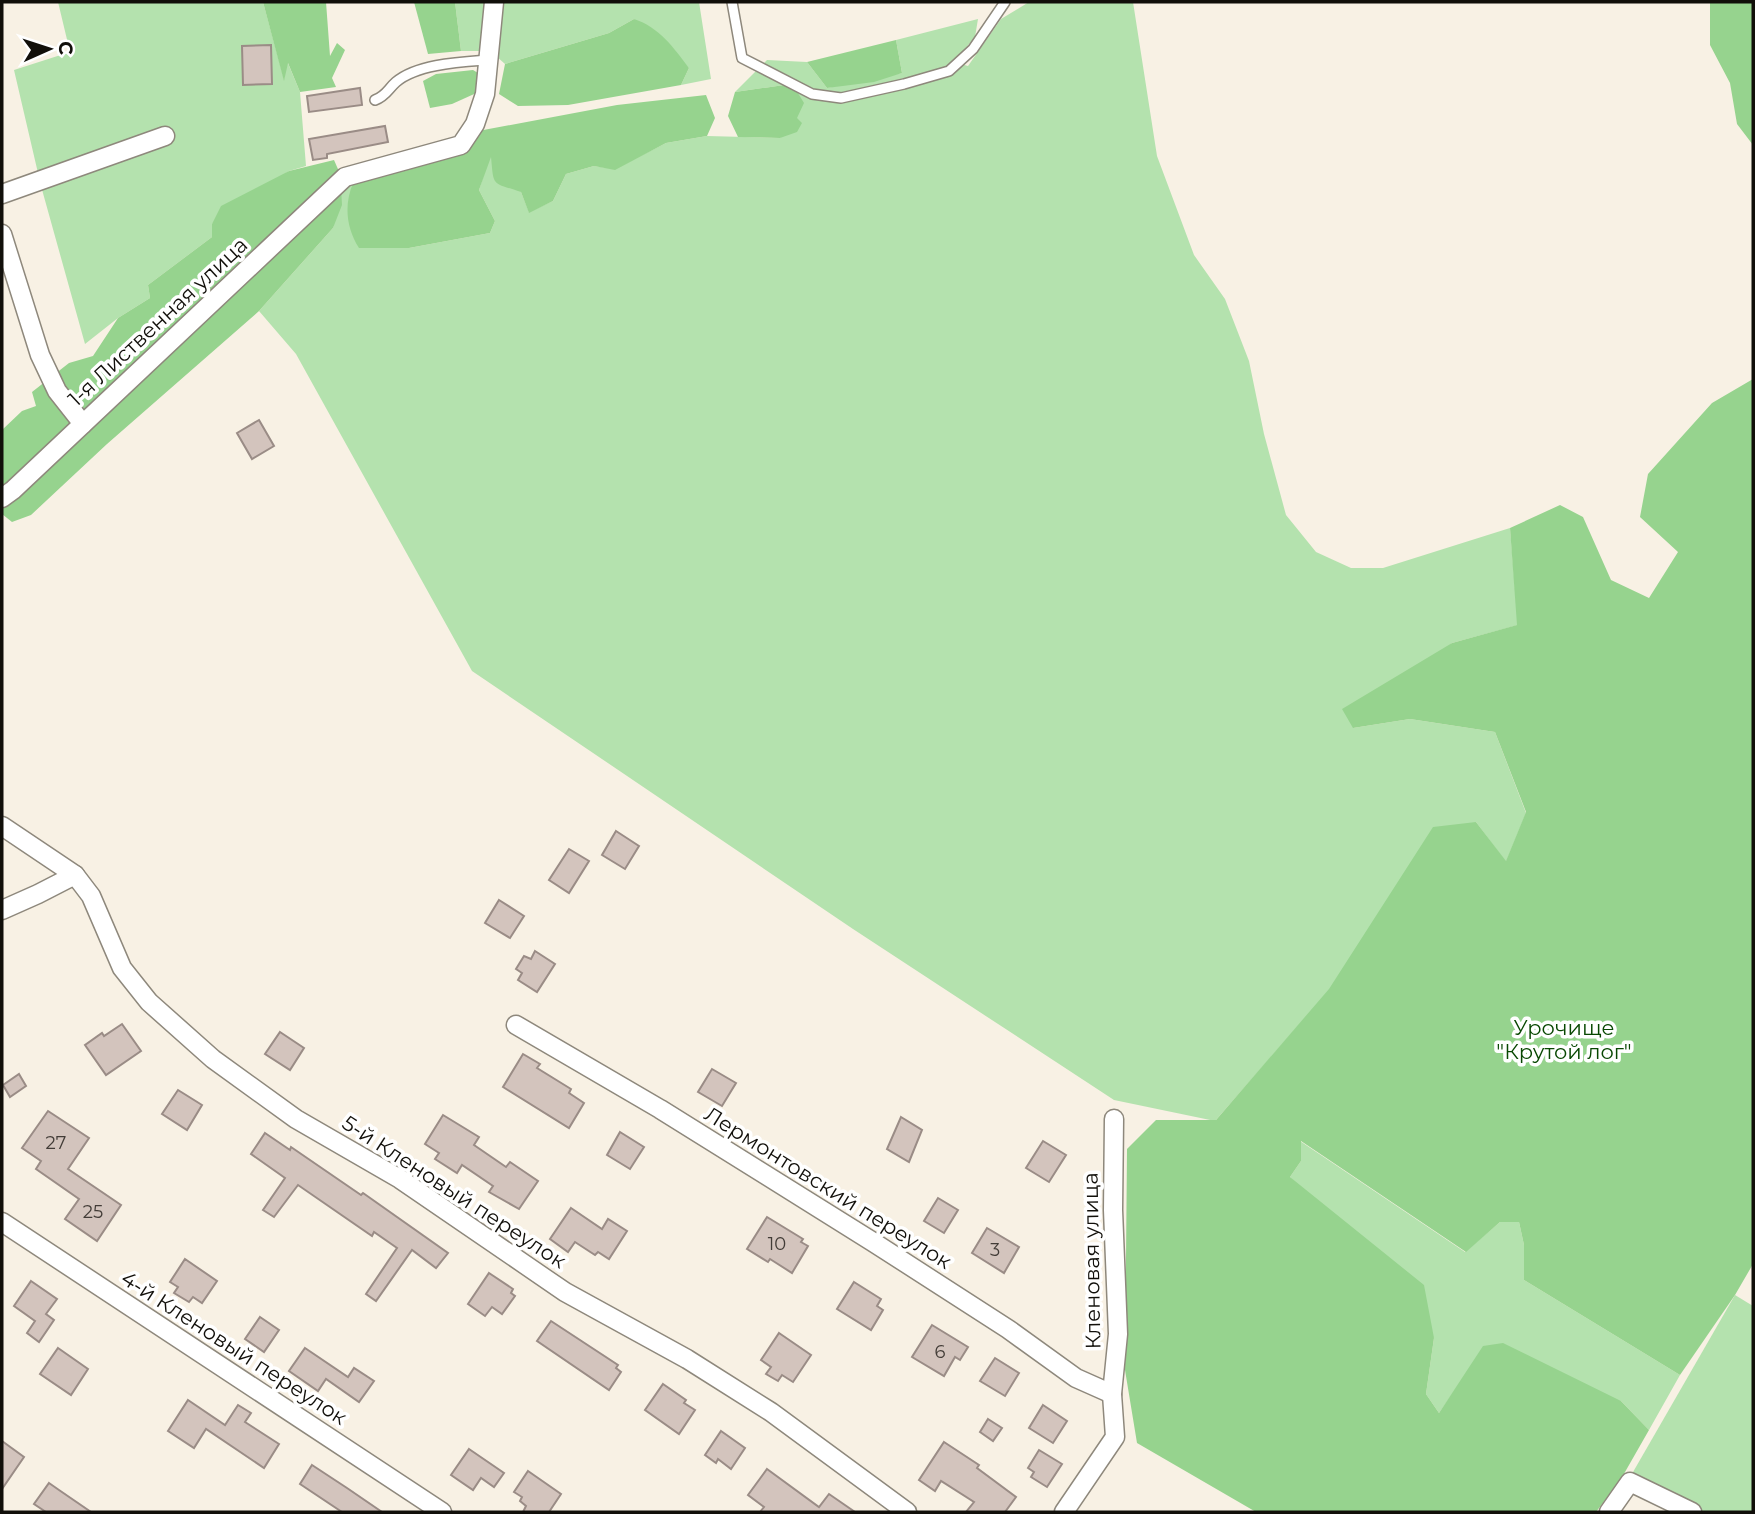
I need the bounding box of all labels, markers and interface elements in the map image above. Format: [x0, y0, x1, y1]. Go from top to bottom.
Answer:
north arrow [14, 14, 84, 84]
text: С [54, 41, 77, 56]
street label: 1-я Лиственная улица [63, 232, 252, 411]
park label: Урочище "Крутой лог" [1496, 1015, 1632, 1064]
street label: Лермонтовский переулок [700, 1101, 956, 1274]
street label: 5-й Кленовый переулок [338, 1110, 571, 1273]
house number: 27 [46, 1132, 66, 1154]
street label: Кленовая улица [1077, 1172, 1106, 1350]
house number: 25 [83, 1201, 103, 1223]
house number: 10 [768, 1233, 786, 1255]
house number: 3 [990, 1239, 1000, 1261]
street label: 4-й Кленовый переулок [117, 1265, 352, 1430]
house number: 6 [935, 1341, 946, 1363]

